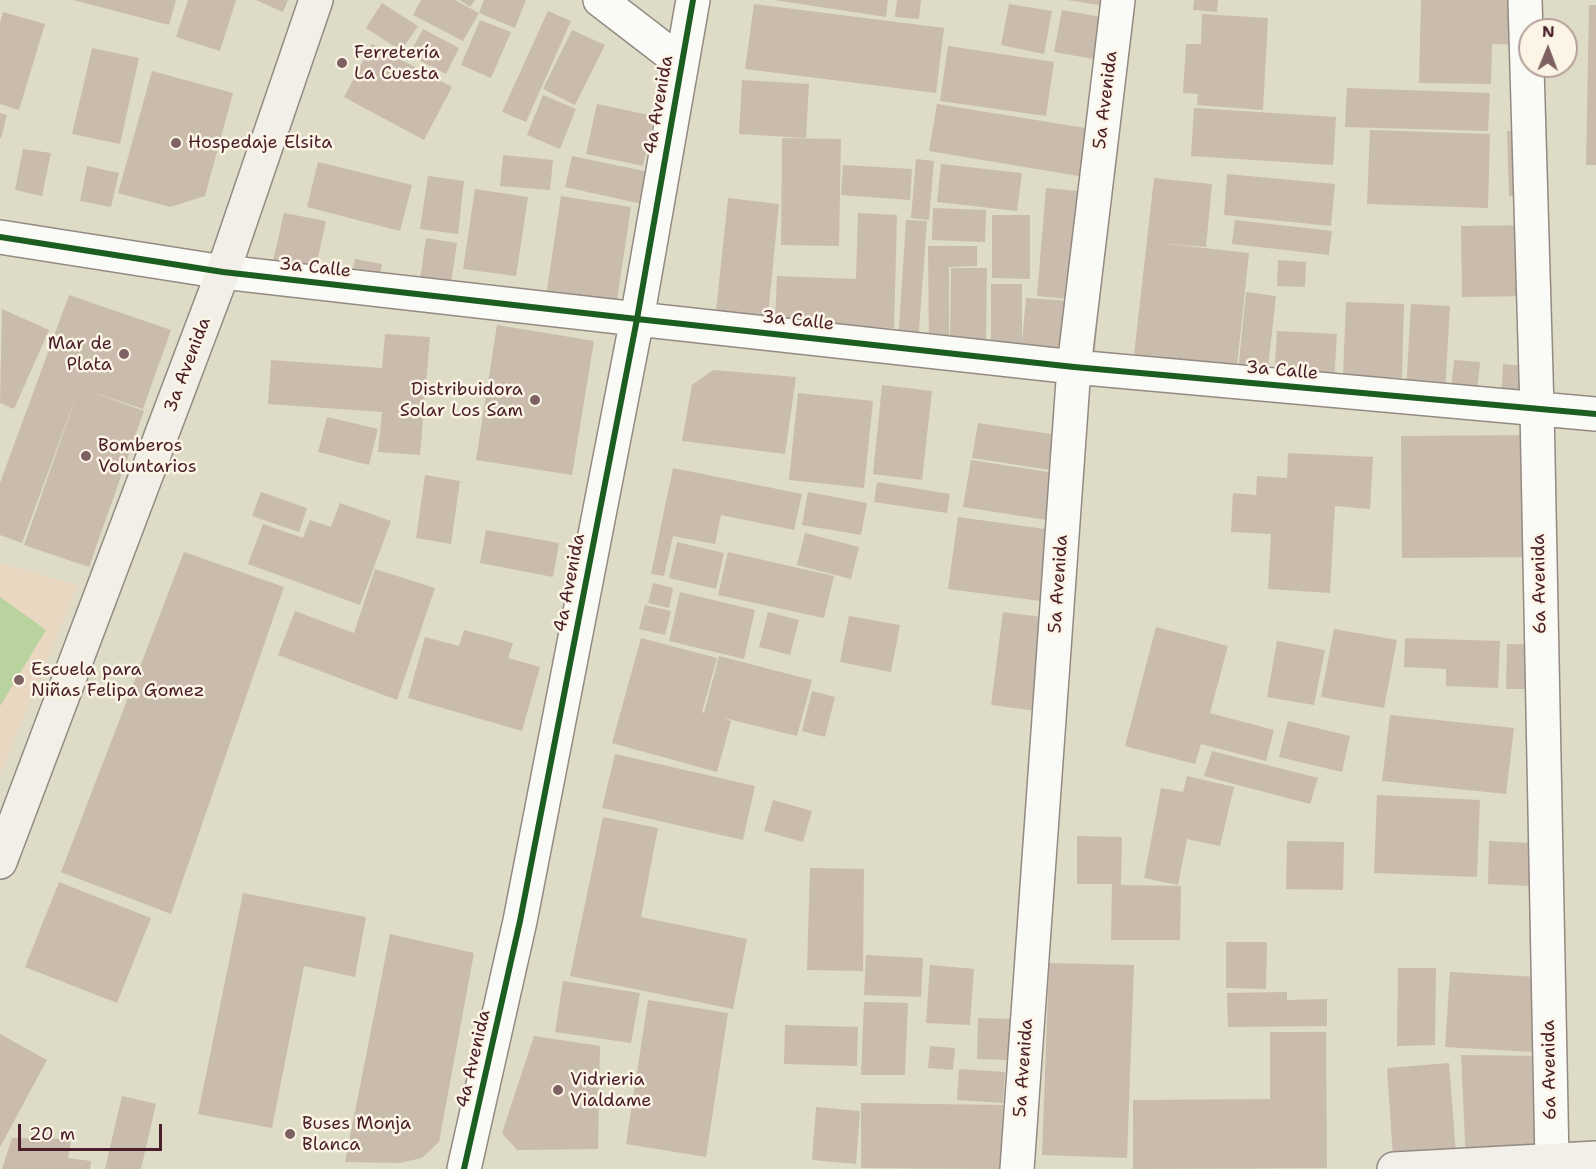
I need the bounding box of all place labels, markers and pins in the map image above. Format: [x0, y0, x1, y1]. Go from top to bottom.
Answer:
place label: Ferretería La Cuesta [354, 42, 440, 84]
marker: Ferretería La Cuesta [335, 56, 349, 70]
place label: Hospedaje Elsita [188, 132, 332, 154]
marker: Hospedaje Elsita [169, 136, 183, 150]
place label: Mar de Plata [48, 333, 112, 376]
marker: Mar de Plata [117, 347, 131, 361]
place label: Distribuidora Solar Los Sam [400, 379, 523, 422]
marker: Distribuidora Solar Los Sam [528, 393, 542, 407]
place label: Bomberos Voluntarios [98, 435, 197, 478]
marker: Bomberos Voluntarios [79, 449, 93, 463]
place label: Escuela para Niñas Felipa Gomez [31, 659, 205, 702]
marker: Escuela para Niñas Felipa Gomez [12, 673, 26, 687]
place label: Vidrieria Vialdame [570, 1069, 652, 1112]
marker: Vidrieria Vialdame [551, 1083, 565, 1097]
place label: Buses Monja Blanca [302, 1113, 411, 1156]
marker: Buses Monja Blanca [283, 1127, 297, 1141]

